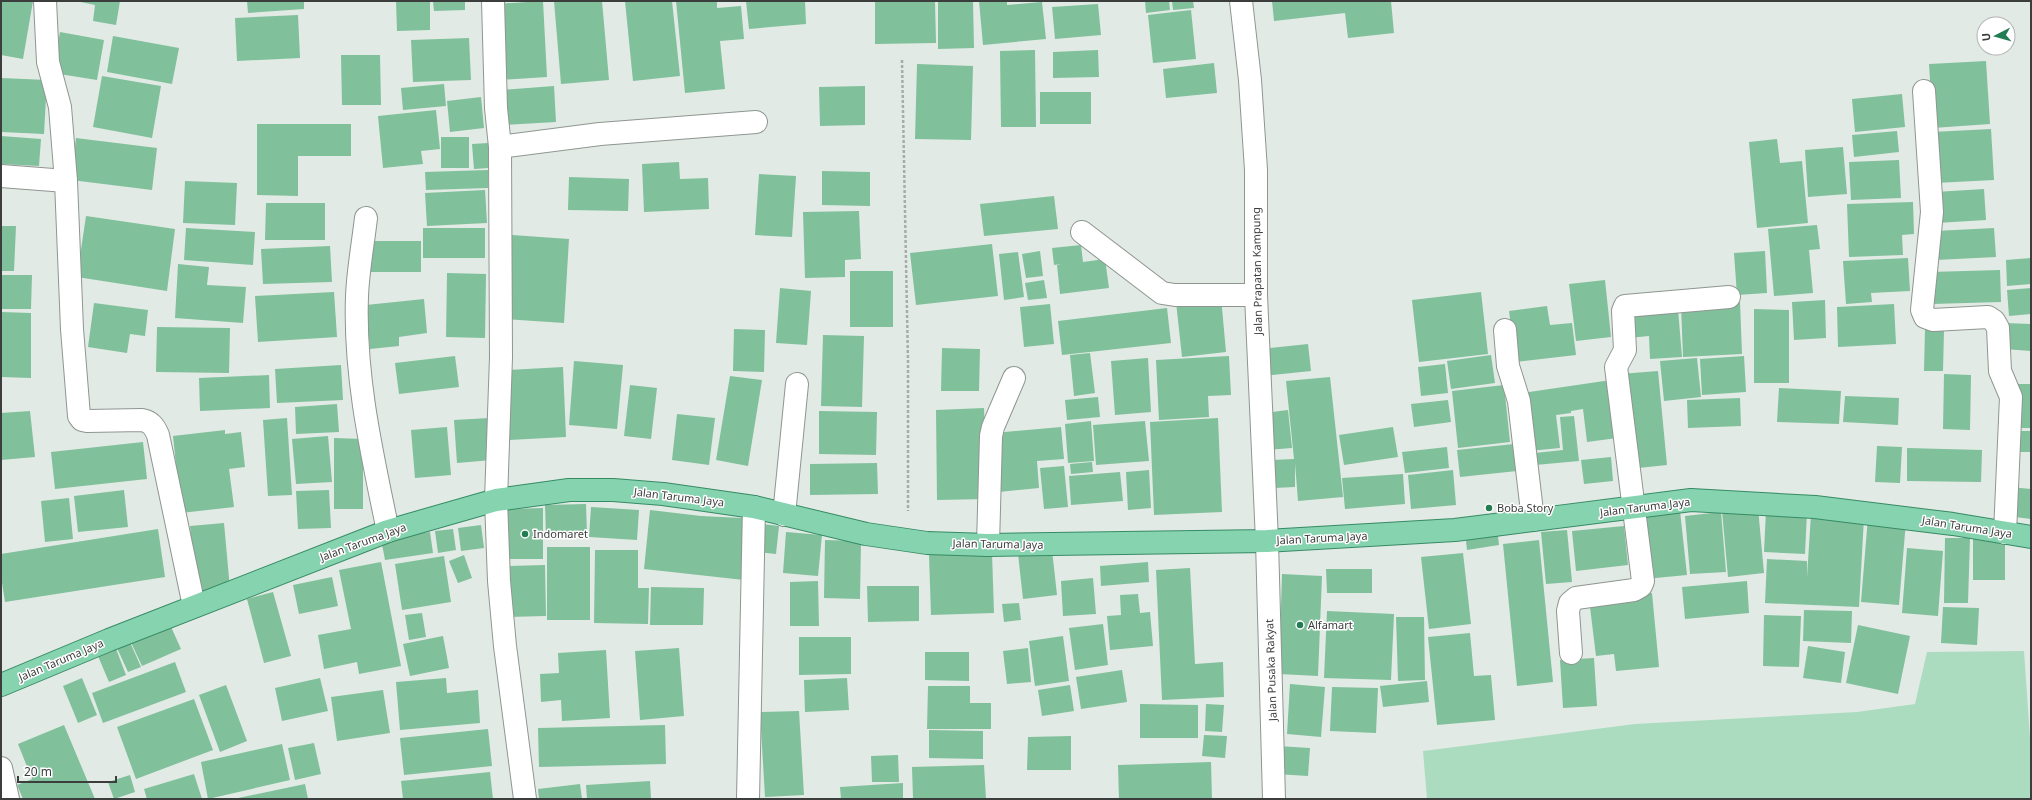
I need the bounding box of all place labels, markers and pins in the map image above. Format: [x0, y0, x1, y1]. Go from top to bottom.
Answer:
place label: Boba Story [1497, 500, 1554, 515]
marker: Boba Story [1484, 503, 1494, 513]
place label: Indomaret [533, 526, 588, 541]
marker: Indomaret [520, 529, 530, 539]
place label: Alfamart [1308, 617, 1353, 632]
marker: Alfamart [1295, 620, 1305, 630]

